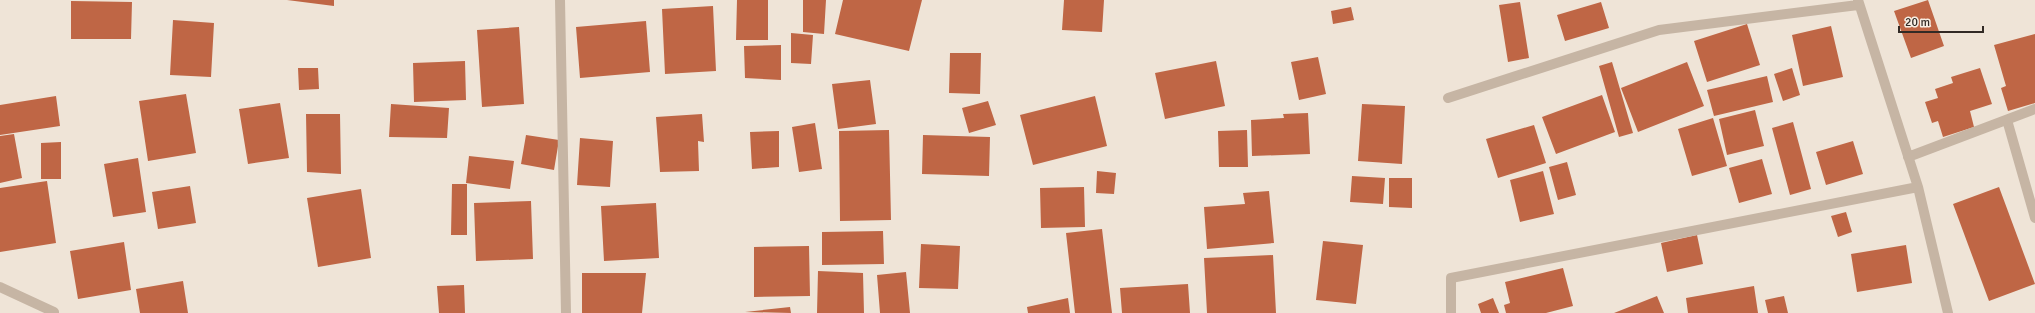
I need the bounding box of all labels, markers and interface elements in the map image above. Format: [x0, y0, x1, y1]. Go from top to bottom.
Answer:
scale bar [1899, 8, 1983, 34]
text: 20 m [1905, 15, 1930, 30]

